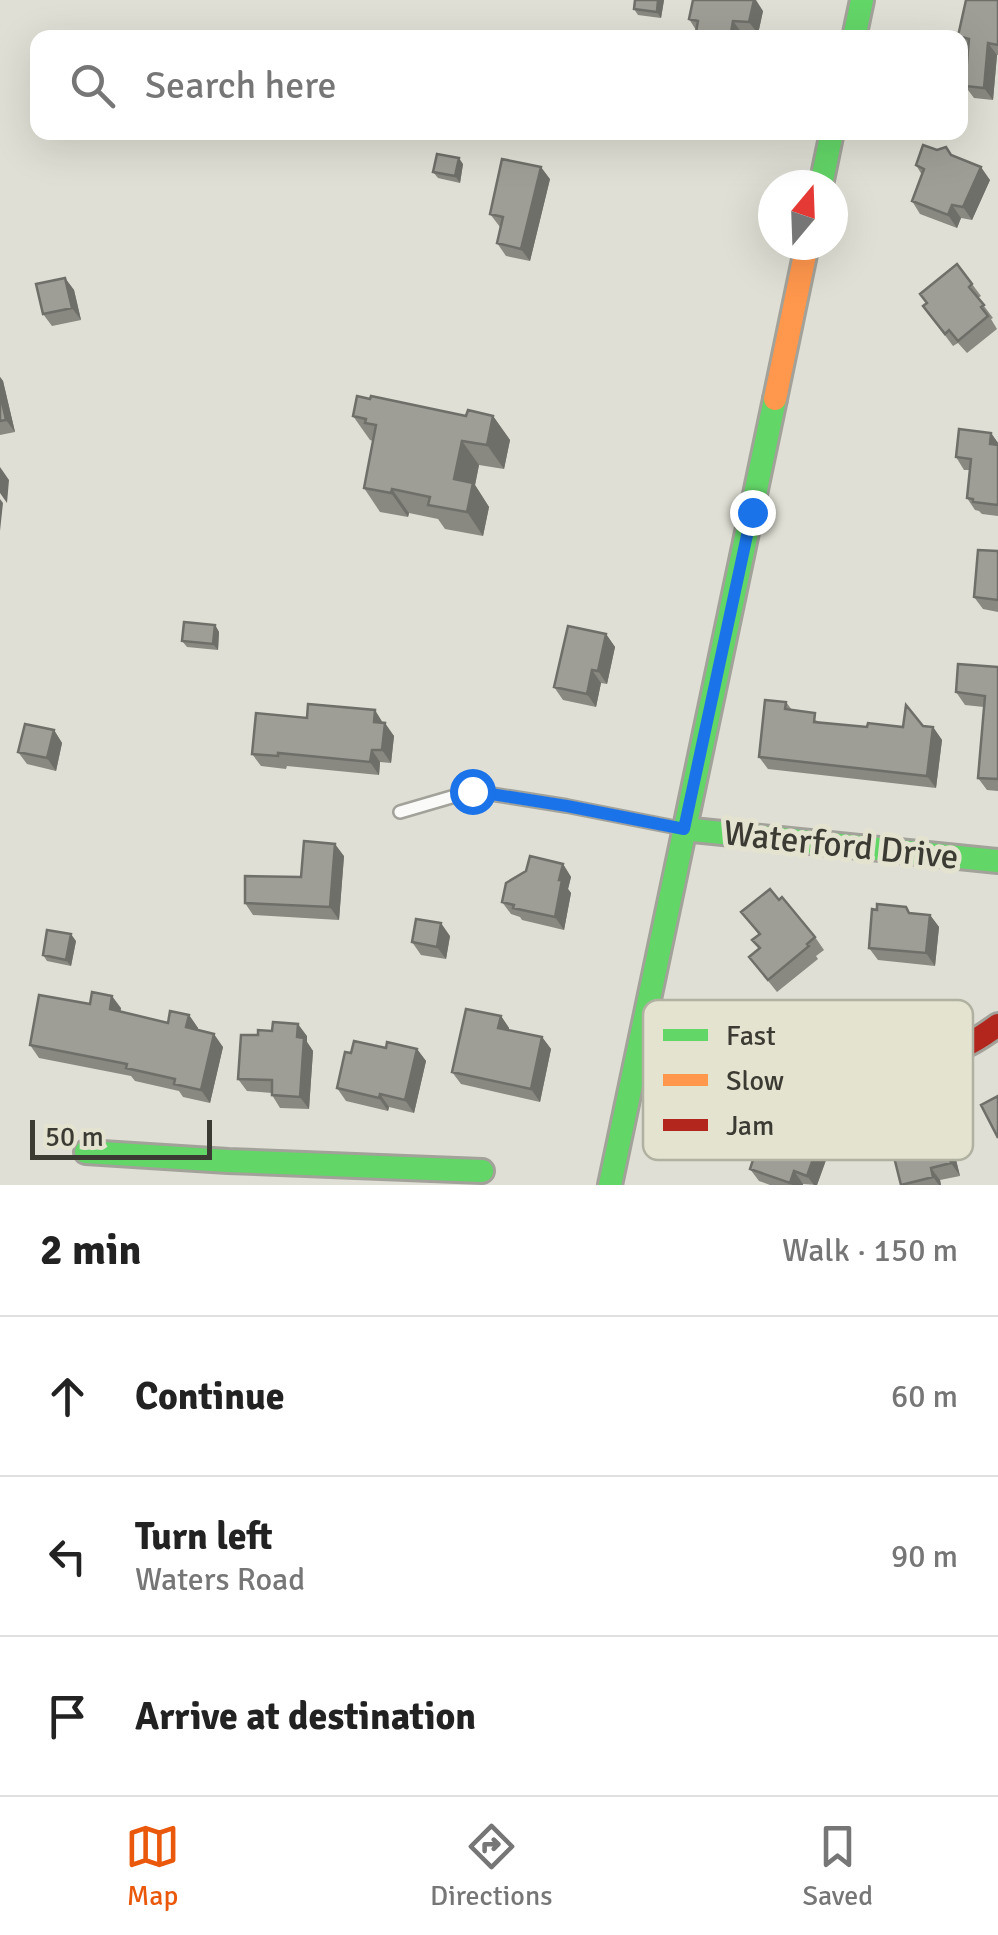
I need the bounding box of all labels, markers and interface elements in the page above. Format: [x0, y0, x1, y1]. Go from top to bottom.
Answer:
search box [30, 30, 968, 140]
icon: search [65, 58, 120, 113]
text: Search here [145, 62, 337, 109]
north arrow [758, 170, 848, 260]
route end [730, 490, 776, 536]
route start [450, 769, 496, 815]
street label: Waterford Drive [721, 811, 961, 879]
legend [643, 1000, 973, 1160]
text: Fast [726, 1019, 776, 1053]
text: Slow [726, 1064, 784, 1098]
text: Jam [726, 1109, 774, 1143]
scale bar [30, 1115, 212, 1160]
text: 50 m [45, 1120, 104, 1154]
text: 2 min [40, 1225, 141, 1276]
text: Walk · 150 m [782, 1231, 958, 1270]
icon: ahead [40, 1369, 95, 1424]
text: Continue [135, 1373, 285, 1420]
text: 60 m [891, 1377, 958, 1416]
text: Turn left [135, 1513, 273, 1560]
icon: left [40, 1529, 95, 1584]
text: 90 m [891, 1537, 958, 1576]
text: Waters Road [135, 1560, 305, 1599]
icon: arrive [40, 1689, 95, 1744]
text: Arrive at destination [135, 1693, 476, 1740]
tab: Map [125, 1819, 180, 1913]
tab: Directions [430, 1819, 552, 1913]
tab: Saved [802, 1819, 873, 1913]

